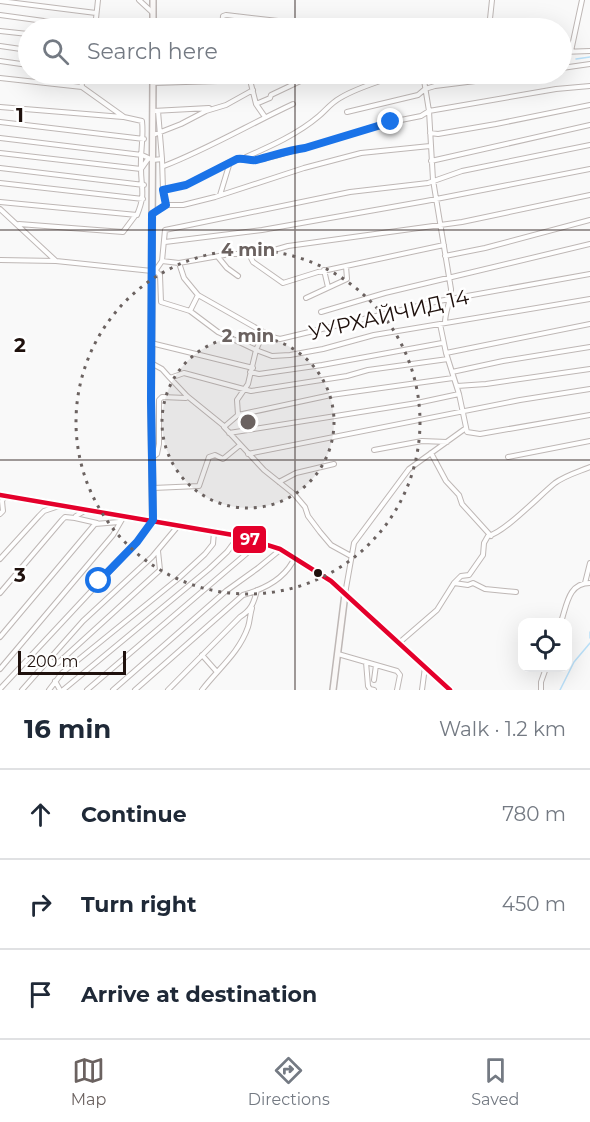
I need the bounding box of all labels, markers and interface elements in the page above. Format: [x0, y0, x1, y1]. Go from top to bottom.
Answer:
search box [18, 18, 572, 84]
icon: search [39, 35, 72, 68]
text: Search here [87, 38, 218, 65]
text: 1 [16, 103, 24, 127]
route end [377, 108, 403, 134]
text: 4 min [221, 239, 275, 261]
street label: УУРХАЙЧИД 14 [306, 284, 472, 345]
text: 2 min [222, 325, 274, 347]
text: 2 [14, 333, 26, 357]
centre of rings [238, 412, 258, 432]
line badge: 97 [232, 525, 267, 554]
text: 97 [240, 530, 260, 549]
text: 3 [13, 563, 26, 587]
route start [85, 567, 111, 593]
unlabelled marker [312, 567, 324, 579]
map controls [518, 618, 572, 672]
button: locate [518, 618, 572, 672]
scale bar [18, 648, 126, 676]
text: 200 m [27, 652, 78, 671]
text: 16 min [24, 713, 111, 745]
text: Walk · 1.2 km [439, 717, 566, 741]
icon: ahead [24, 798, 57, 831]
text: Continue [81, 801, 187, 828]
text: 780 m [502, 802, 566, 826]
icon: right [24, 888, 57, 921]
text: Turn right [81, 891, 196, 918]
text: 450 m [502, 892, 566, 916]
icon: arrive [24, 978, 57, 1011]
text: Arrive at destination [81, 981, 317, 1008]
tab: Map [71, 1054, 106, 1109]
tab: Directions [248, 1054, 330, 1109]
tab: Saved [471, 1054, 519, 1109]

